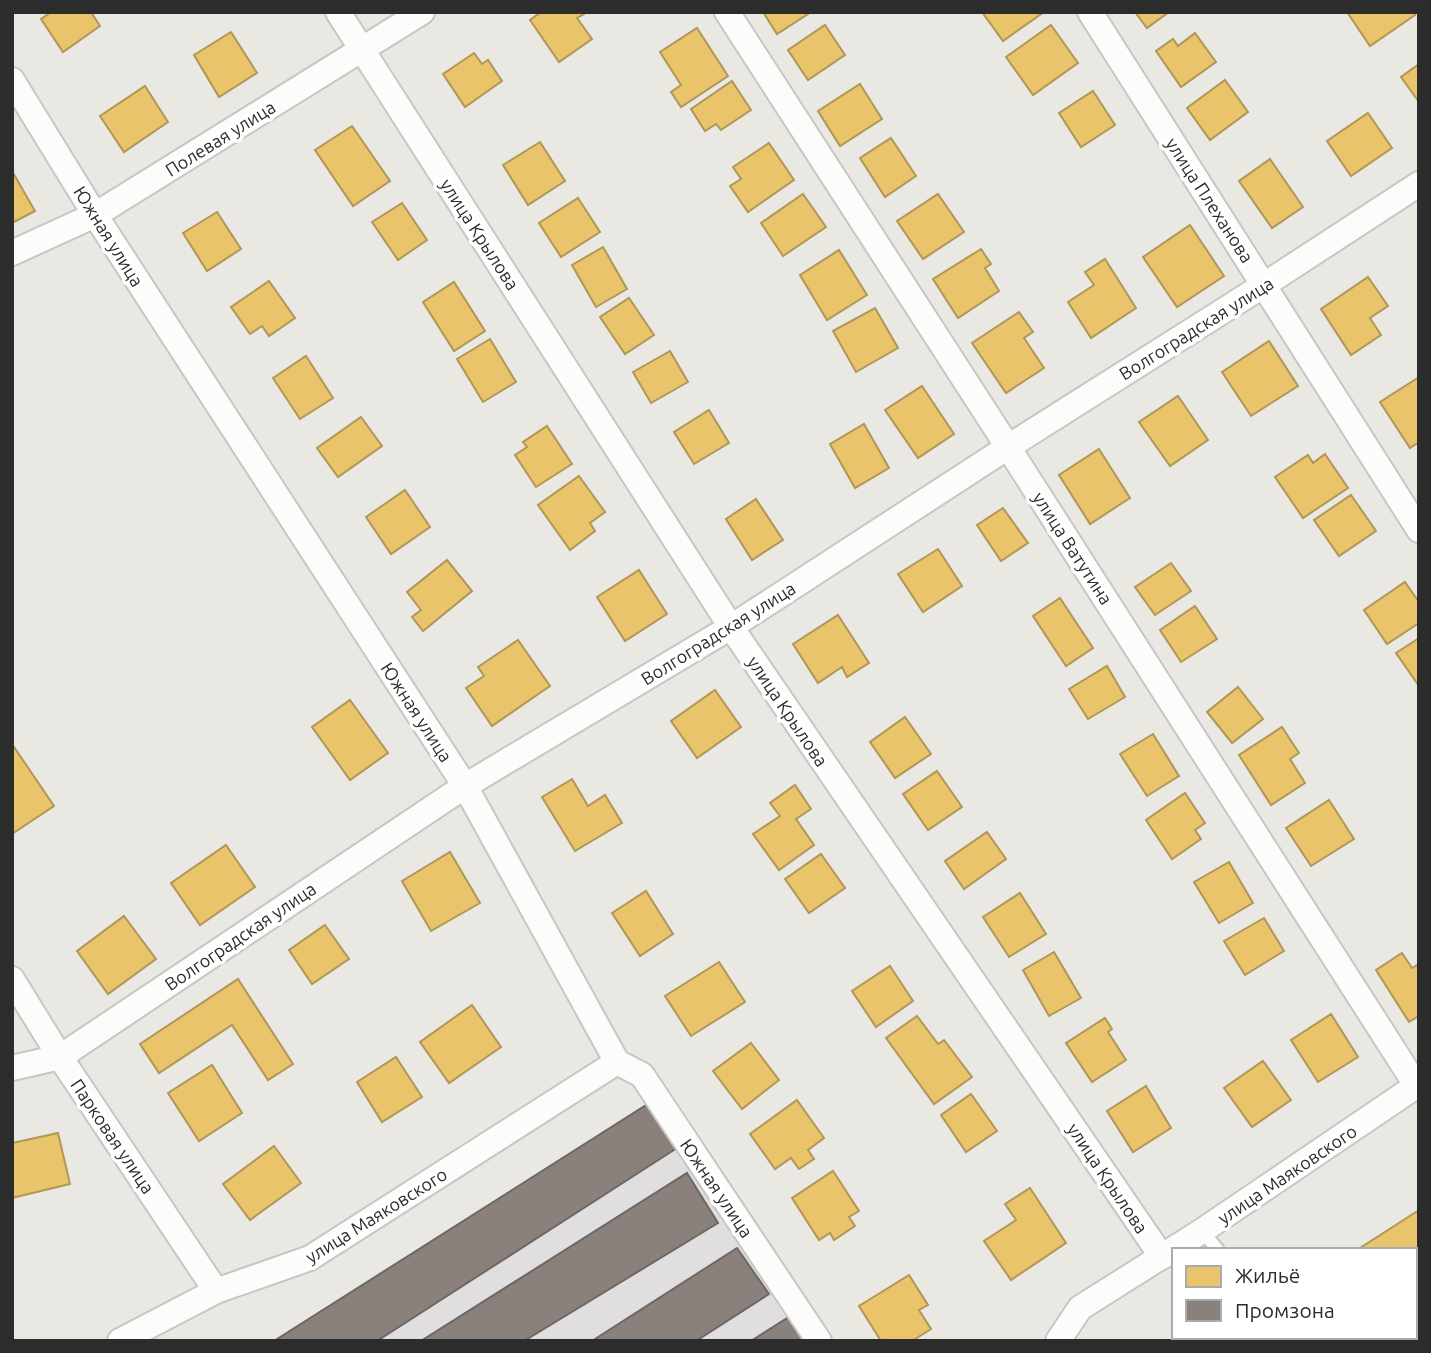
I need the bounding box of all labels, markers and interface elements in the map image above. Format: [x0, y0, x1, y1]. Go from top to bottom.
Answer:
street label: Полевая улица [161, 96, 279, 180]
street label: улица Плеханова [1162, 134, 1258, 266]
street label: улица Крылова [437, 175, 523, 293]
street label: Южная улица [70, 182, 148, 290]
street label: Волгоградская улица [1115, 272, 1277, 384]
street label: улица Ватутина [1029, 488, 1117, 608]
street label: Волгоградская улица [637, 577, 799, 689]
street label: улица Крылова [744, 652, 832, 770]
street label: Южная улица [377, 659, 457, 765]
street label: Волгоградская улица [161, 878, 319, 994]
street label: Парковая улица [67, 1075, 159, 1197]
street label: улица Крылова [1064, 1119, 1152, 1237]
street label: улица Маяковского [1214, 1120, 1360, 1228]
street label: Южная улица [677, 1135, 757, 1241]
street label: улица Маяковского [302, 1163, 450, 1267]
legend [1172, 1248, 1417, 1339]
text: Жильё [1235, 1263, 1300, 1287]
text: Промзона [1235, 1298, 1335, 1322]

